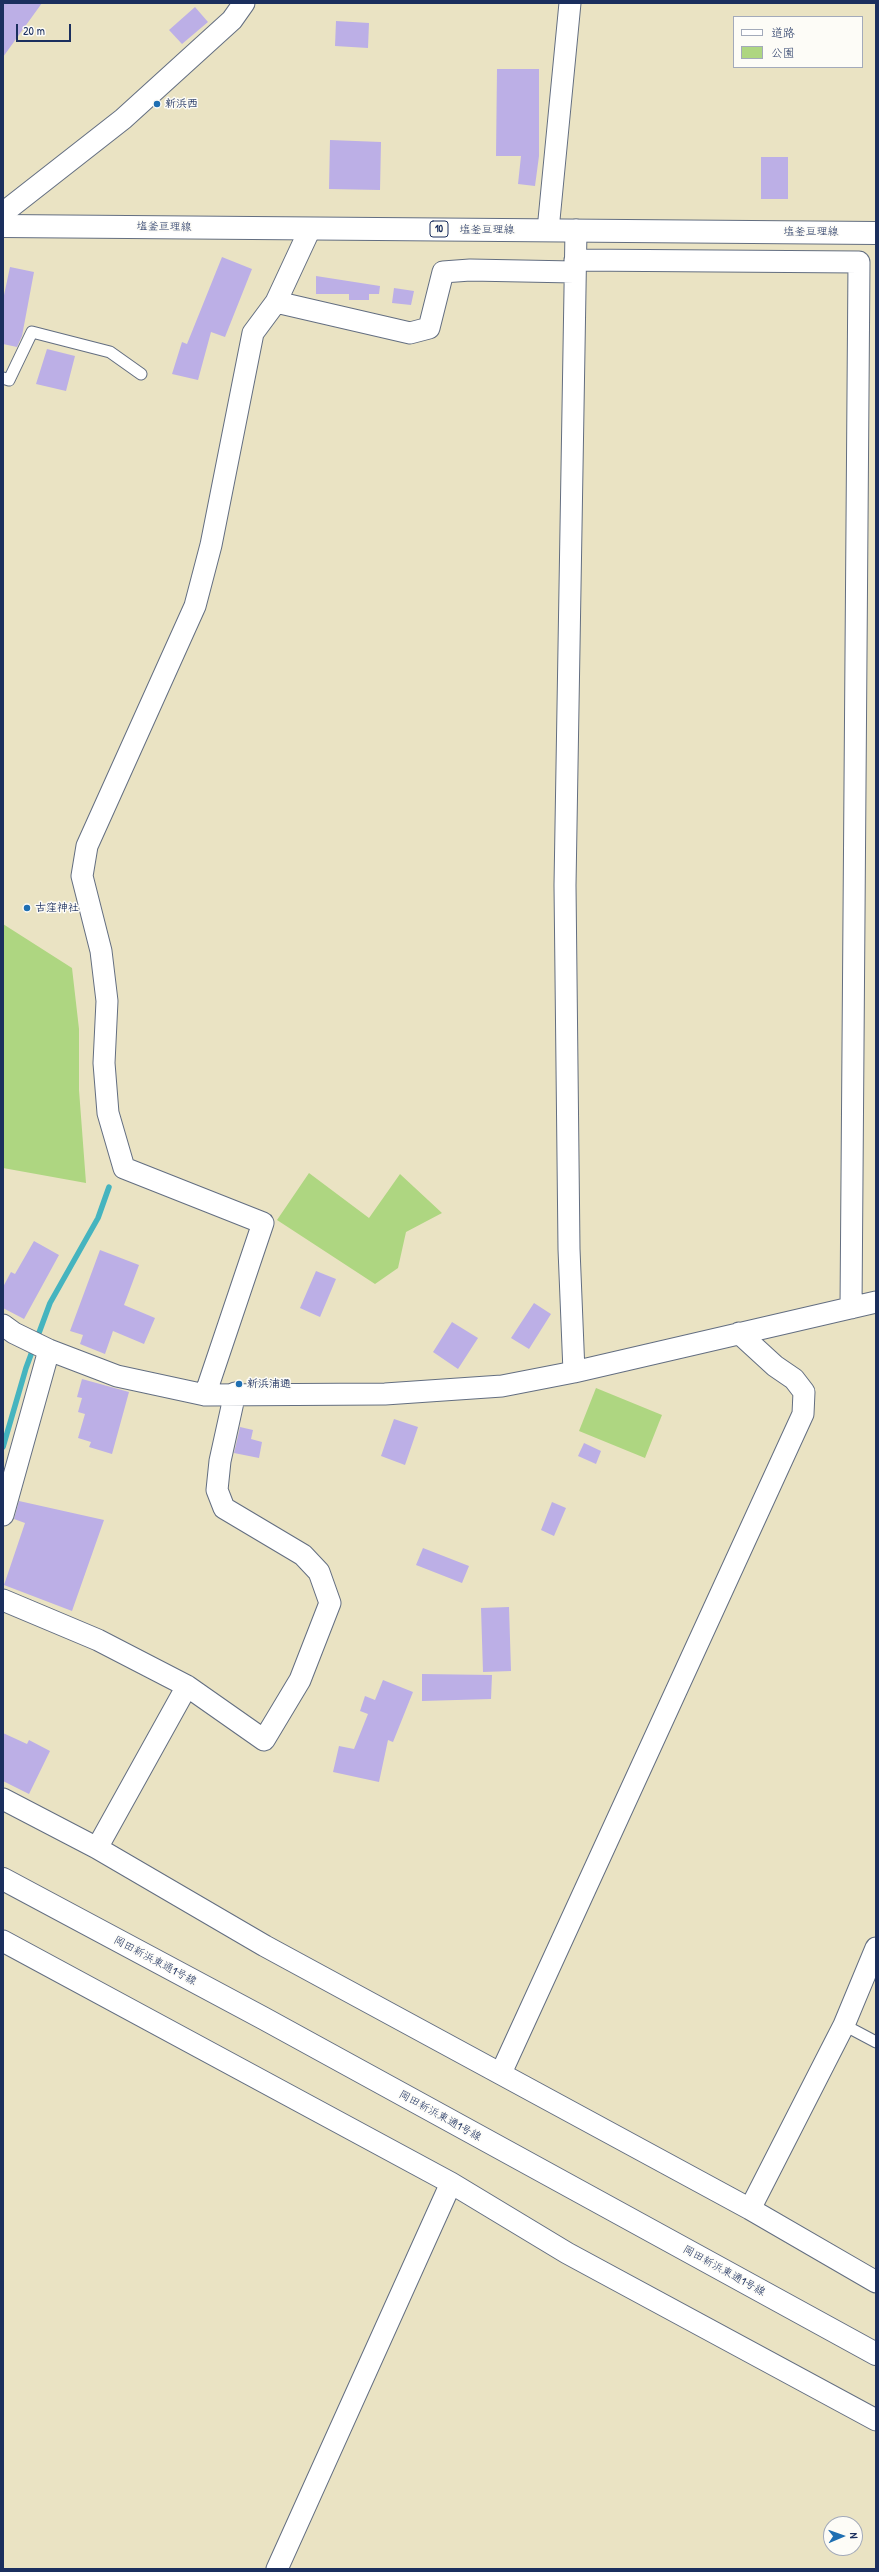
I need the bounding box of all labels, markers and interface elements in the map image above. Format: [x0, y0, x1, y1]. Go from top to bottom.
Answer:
scale bar [18, 16, 73, 42]
legend [733, 16, 863, 68]
text: 20 m [23, 22, 45, 39]
text: 道路 [771, 24, 795, 41]
text: 公園 [771, 44, 795, 61]
place label: 新浜西 [165, 97, 198, 111]
marker: 新浜西 [152, 99, 162, 109]
street label: 塩釜亘理線 [136, 220, 192, 234]
road number: 10 [430, 221, 448, 237]
street label: 塩釜亘理線 [460, 223, 514, 237]
street label: 塩釜亘理線 [784, 225, 838, 239]
place label: 古窪神社 [35, 901, 79, 915]
marker: 古窪神社 [22, 903, 32, 913]
place label: 新浜浦通 [247, 1377, 291, 1391]
marker: 新浜浦通 [234, 1379, 244, 1389]
street label: 岡田新浜東通1号線 [111, 1934, 199, 1988]
street label: 岡田新浜東通1号線 [397, 2088, 483, 2144]
street label: 岡田新浜東通1号線 [681, 2243, 767, 2299]
north arrow [823, 2516, 863, 2556]
text: N [847, 2532, 861, 2539]

